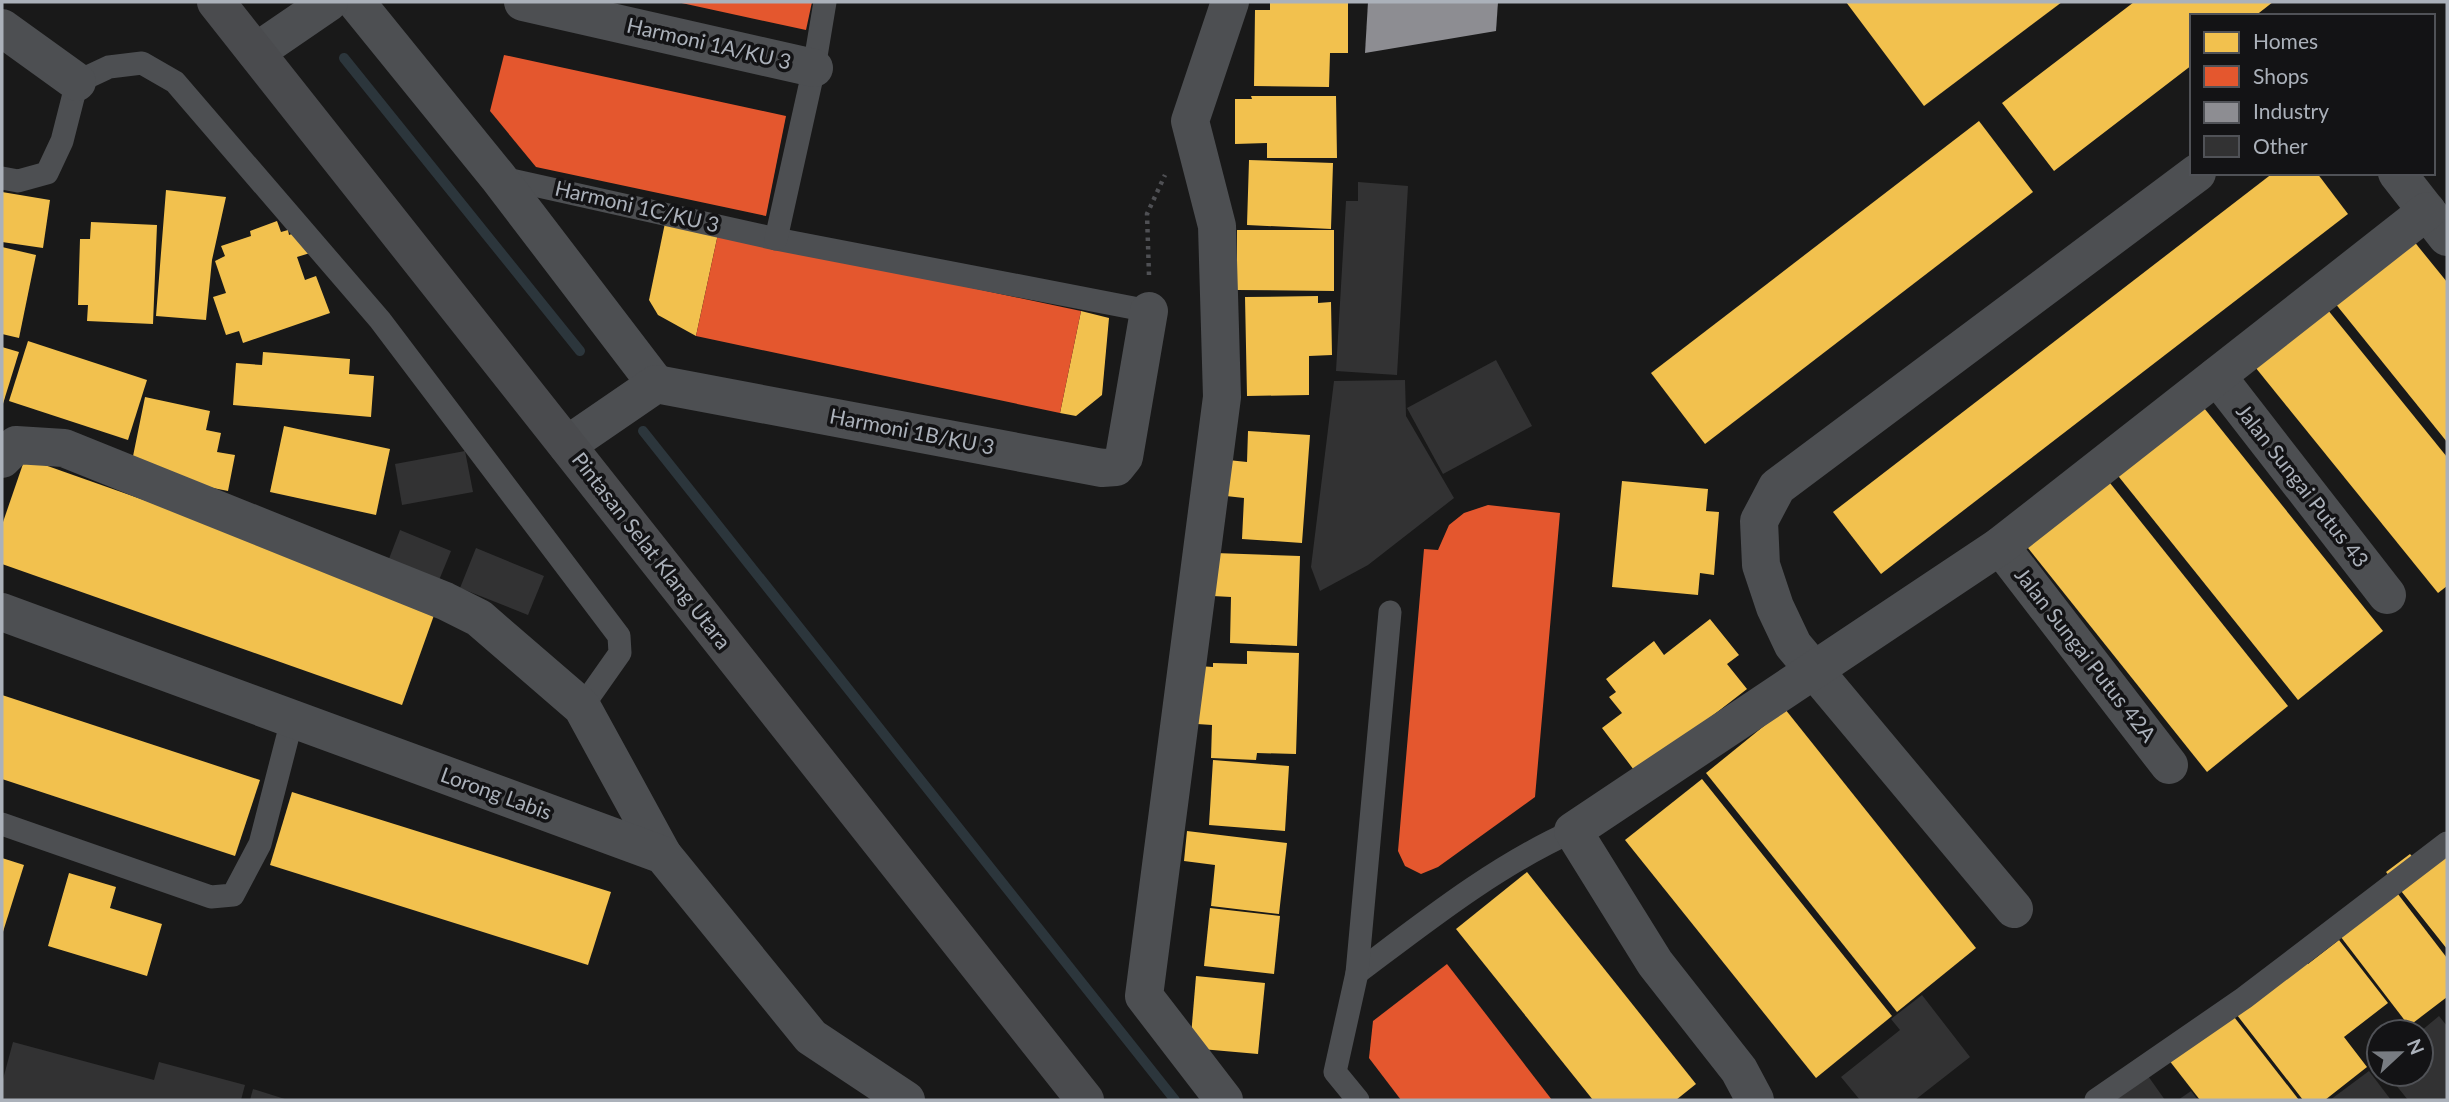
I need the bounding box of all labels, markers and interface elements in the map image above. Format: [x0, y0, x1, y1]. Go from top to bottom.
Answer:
street label: Harmoni 1A/KU 3 [625, 11, 794, 74]
legend [2190, 14, 2435, 175]
text: Homes [2253, 28, 2318, 53]
text: Shops [2253, 63, 2309, 88]
text: Industry [2253, 98, 2329, 123]
text: Other [2253, 133, 2308, 158]
street label: Harmoni 1C/KU 3 [553, 174, 722, 237]
street label: Jalan Sungai Putus 43 [2232, 399, 2375, 572]
street label: Harmoni 1B/KU 3 [828, 402, 997, 459]
street label: Pintasan Selat Klang Utara [568, 447, 737, 653]
street label: Jalan Sungai Putus 42A [2010, 562, 2162, 747]
street label: Lorong Labis [438, 761, 555, 824]
north arrow [2365, 1018, 2435, 1088]
text: N [2403, 1035, 2430, 1058]

